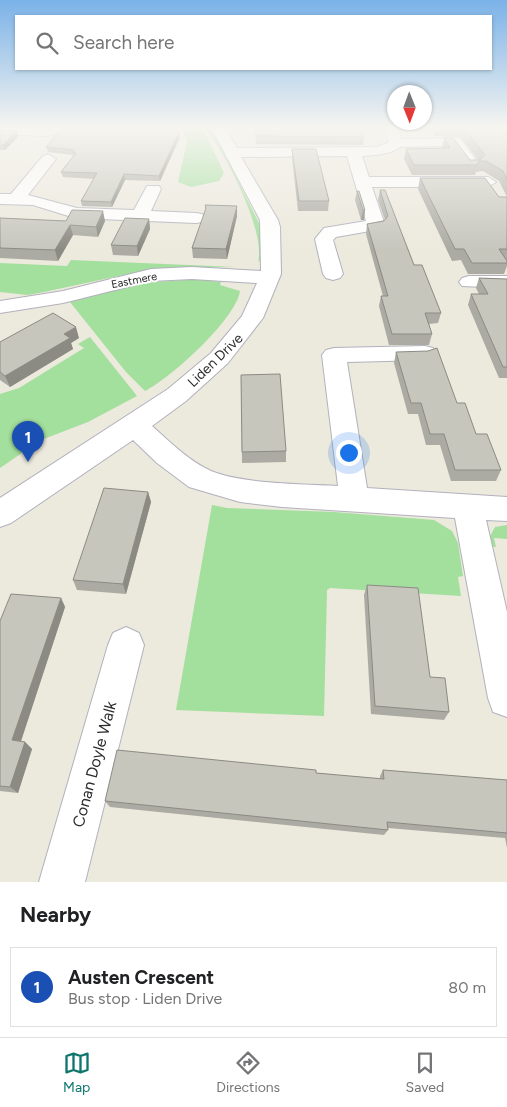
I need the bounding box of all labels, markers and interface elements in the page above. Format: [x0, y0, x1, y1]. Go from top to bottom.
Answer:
search box [15, 15, 492, 70]
icon: search [33, 29, 61, 57]
text: Search here [73, 31, 175, 54]
north arrow [387, 85, 432, 130]
street label: Eastmere [110, 270, 158, 291]
street label: Liden Drive [184, 330, 247, 391]
pin: 1 [12, 421, 44, 462]
your location [336, 440, 362, 466]
street label: Conan Doyle Walk [69, 699, 120, 829]
text: Nearby [20, 902, 91, 927]
text: Austen Crescent [68, 966, 214, 989]
text: 1 [34, 978, 40, 997]
text: 80 m [448, 978, 486, 997]
text: Bus stop · Liden Drive [68, 989, 222, 1008]
tab: Map [63, 1049, 91, 1096]
tab: Directions [216, 1049, 280, 1096]
tab: Saved [406, 1049, 444, 1096]

